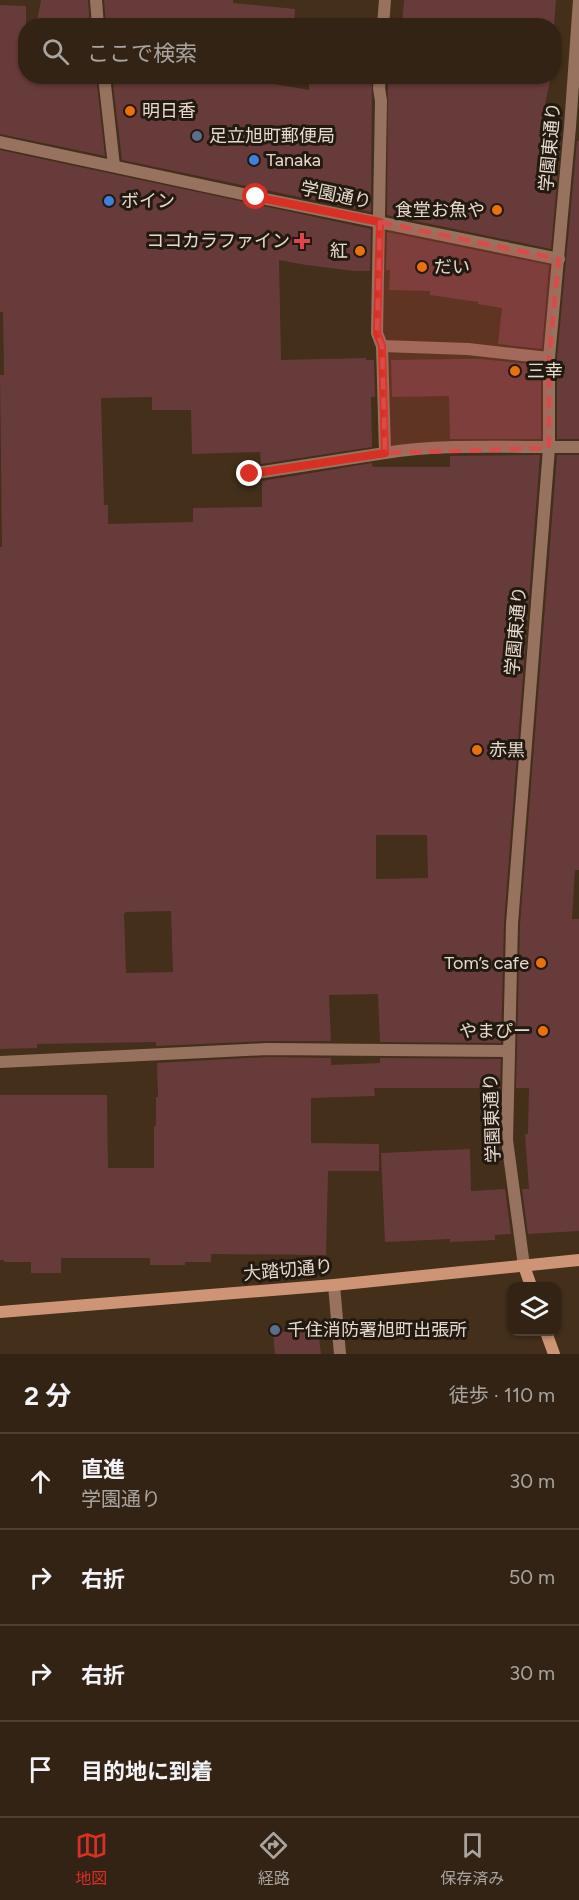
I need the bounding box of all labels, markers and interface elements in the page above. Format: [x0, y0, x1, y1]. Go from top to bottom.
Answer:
search box [18, 18, 561, 84]
icon: search [39, 35, 72, 68]
text: ここで検索 [87, 40, 197, 67]
place label: 明日香 [142, 100, 196, 122]
street label: 学園東通り [535, 101, 565, 193]
marker: 明日香 [123, 104, 137, 118]
place label: 足立旭町郵便局 [209, 125, 335, 147]
marker: 足立旭町郵便局 [190, 129, 204, 143]
place label: Tanaka [266, 149, 321, 171]
marker: Tanaka [247, 153, 261, 167]
street label: 学園通り [298, 177, 374, 213]
route start [242, 183, 268, 209]
place label: ボイン [121, 190, 175, 212]
marker: ボイン [102, 194, 116, 208]
place label: 食堂お魚や [395, 199, 485, 221]
marker: 食堂お魚や [490, 203, 504, 217]
place label: ココカラファイン [146, 230, 290, 252]
marker: ココカラファイン [295, 234, 309, 248]
place label: 紅 [330, 240, 348, 262]
marker: 紅 [353, 244, 367, 258]
place label: だい [434, 256, 470, 278]
marker: だい [415, 260, 429, 274]
place label: 三幸 [527, 360, 563, 382]
marker: 三幸 [508, 364, 522, 378]
route end [236, 460, 262, 486]
street label: 学園東通り [501, 585, 531, 677]
place label: 赤黒 [489, 739, 525, 761]
marker: 赤黒 [470, 743, 484, 757]
place label: Tom’s cafe [444, 952, 529, 974]
marker: Tom’s cafe [534, 956, 548, 970]
place label: やまぴー [459, 1020, 531, 1042]
marker: やまぴー [536, 1024, 550, 1038]
street label: 学園東通り [479, 1073, 505, 1163]
street label: 大踏切通り [242, 1255, 334, 1285]
map controls [507, 1282, 561, 1336]
button: layers [507, 1282, 561, 1336]
place label: 千住消防署旭町出張所 [287, 1319, 467, 1341]
marker: 千住消防署旭町出張所 [268, 1323, 282, 1337]
text: 2 分 [24, 1380, 71, 1412]
text: 徒歩 · 110 m [449, 1383, 555, 1407]
text: 直進 [81, 1456, 125, 1483]
icon: ahead [24, 1465, 57, 1498]
text: 30 m [509, 1469, 555, 1493]
text: 学園通り [81, 1487, 161, 1511]
icon: right [24, 1561, 57, 1594]
text: 50 m [509, 1565, 555, 1589]
text: 右折 [81, 1566, 125, 1593]
icon: right [24, 1657, 57, 1690]
text: 30 m [509, 1661, 555, 1685]
text: 右折 [81, 1662, 125, 1689]
icon: arrive [24, 1753, 57, 1786]
text: 目的地に到着 [81, 1758, 213, 1785]
tab: 地図 [75, 1829, 108, 1889]
tab: 経路 [257, 1829, 290, 1889]
tab: 保存済み [440, 1829, 504, 1889]

